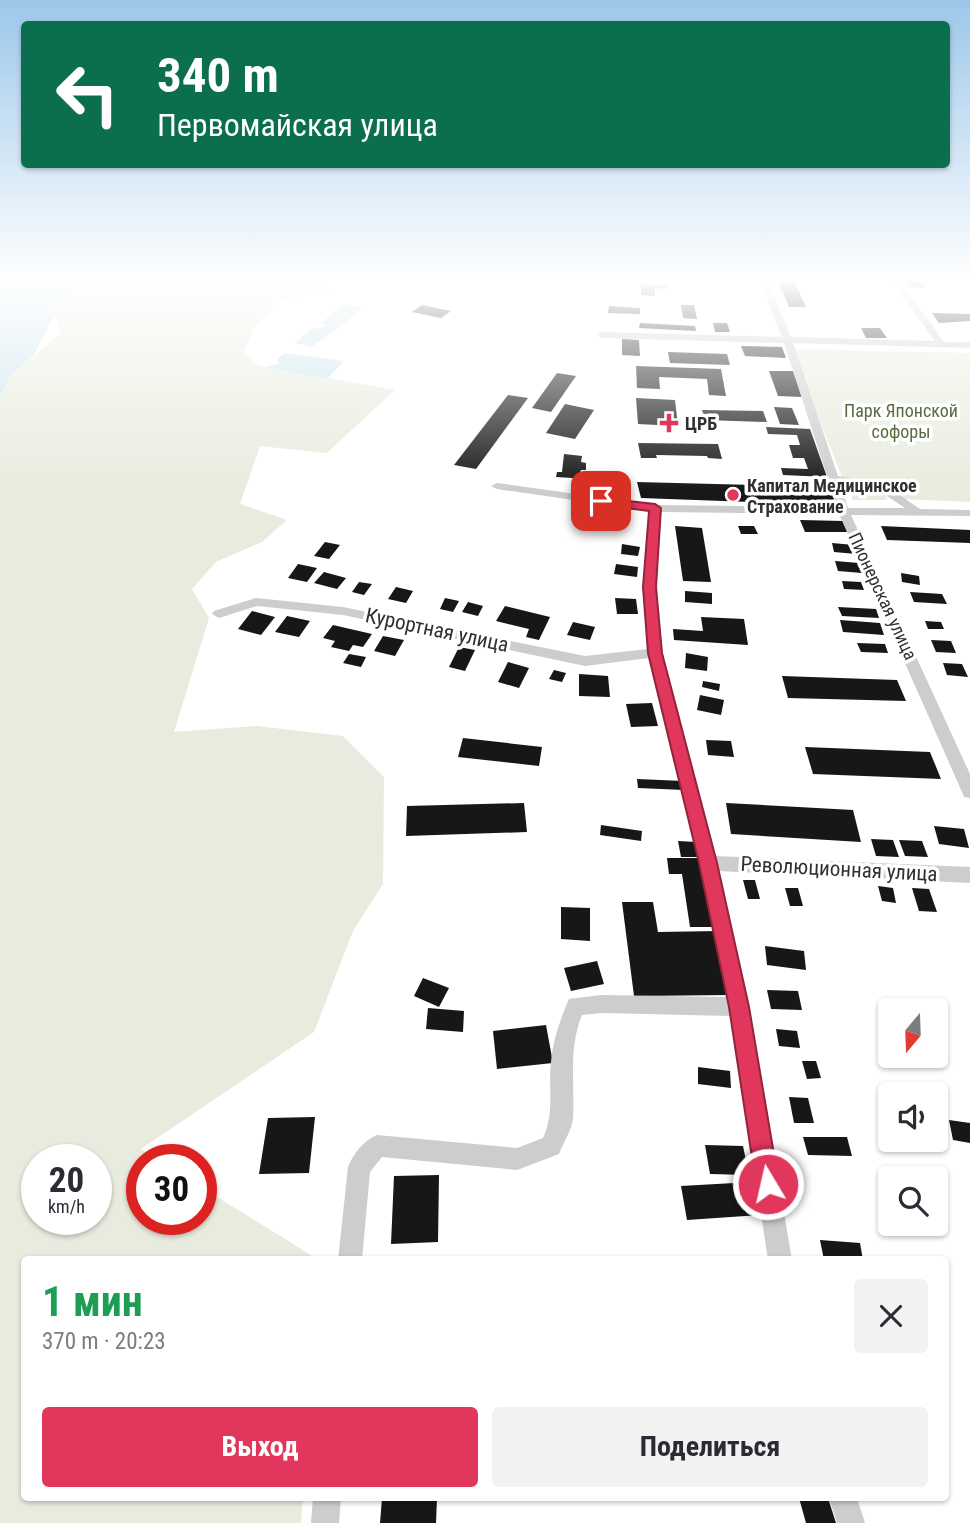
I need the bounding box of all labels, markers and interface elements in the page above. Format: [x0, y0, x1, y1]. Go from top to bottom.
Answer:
text: 340 m [157, 47, 279, 104]
icon: left [42, 49, 133, 140]
text: Первомайская улица [157, 106, 438, 144]
park label: Парк Японской софоры [844, 400, 958, 442]
marker: ЦРБ [659, 413, 679, 433]
place label: ЦРБ [685, 413, 717, 434]
pin [571, 471, 631, 531]
place label: Капитал Медицинское Страхование [747, 475, 917, 517]
icon: arrive [582, 482, 620, 520]
marker: Капитал Медицинское Страхование [725, 487, 741, 503]
street label: Пионерская улица [844, 529, 922, 663]
street label: Курортная улица [363, 603, 511, 657]
street label: Революционная улица [740, 852, 938, 886]
north arrow [878, 998, 948, 1068]
map controls [878, 998, 948, 1236]
button: sound [878, 1082, 948, 1152]
speed limit sign: 30 [126, 1144, 217, 1235]
position arrow [731, 1147, 805, 1221]
text: 20 [49, 1160, 84, 1201]
button: search [878, 1166, 948, 1236]
text: km/h [48, 1196, 85, 1217]
text: 1 мин [42, 1277, 143, 1326]
button: close [854, 1279, 928, 1353]
text: 370 m · 20:23 [42, 1328, 166, 1355]
button: Выход [42, 1407, 478, 1487]
button: Поделиться [492, 1407, 928, 1487]

